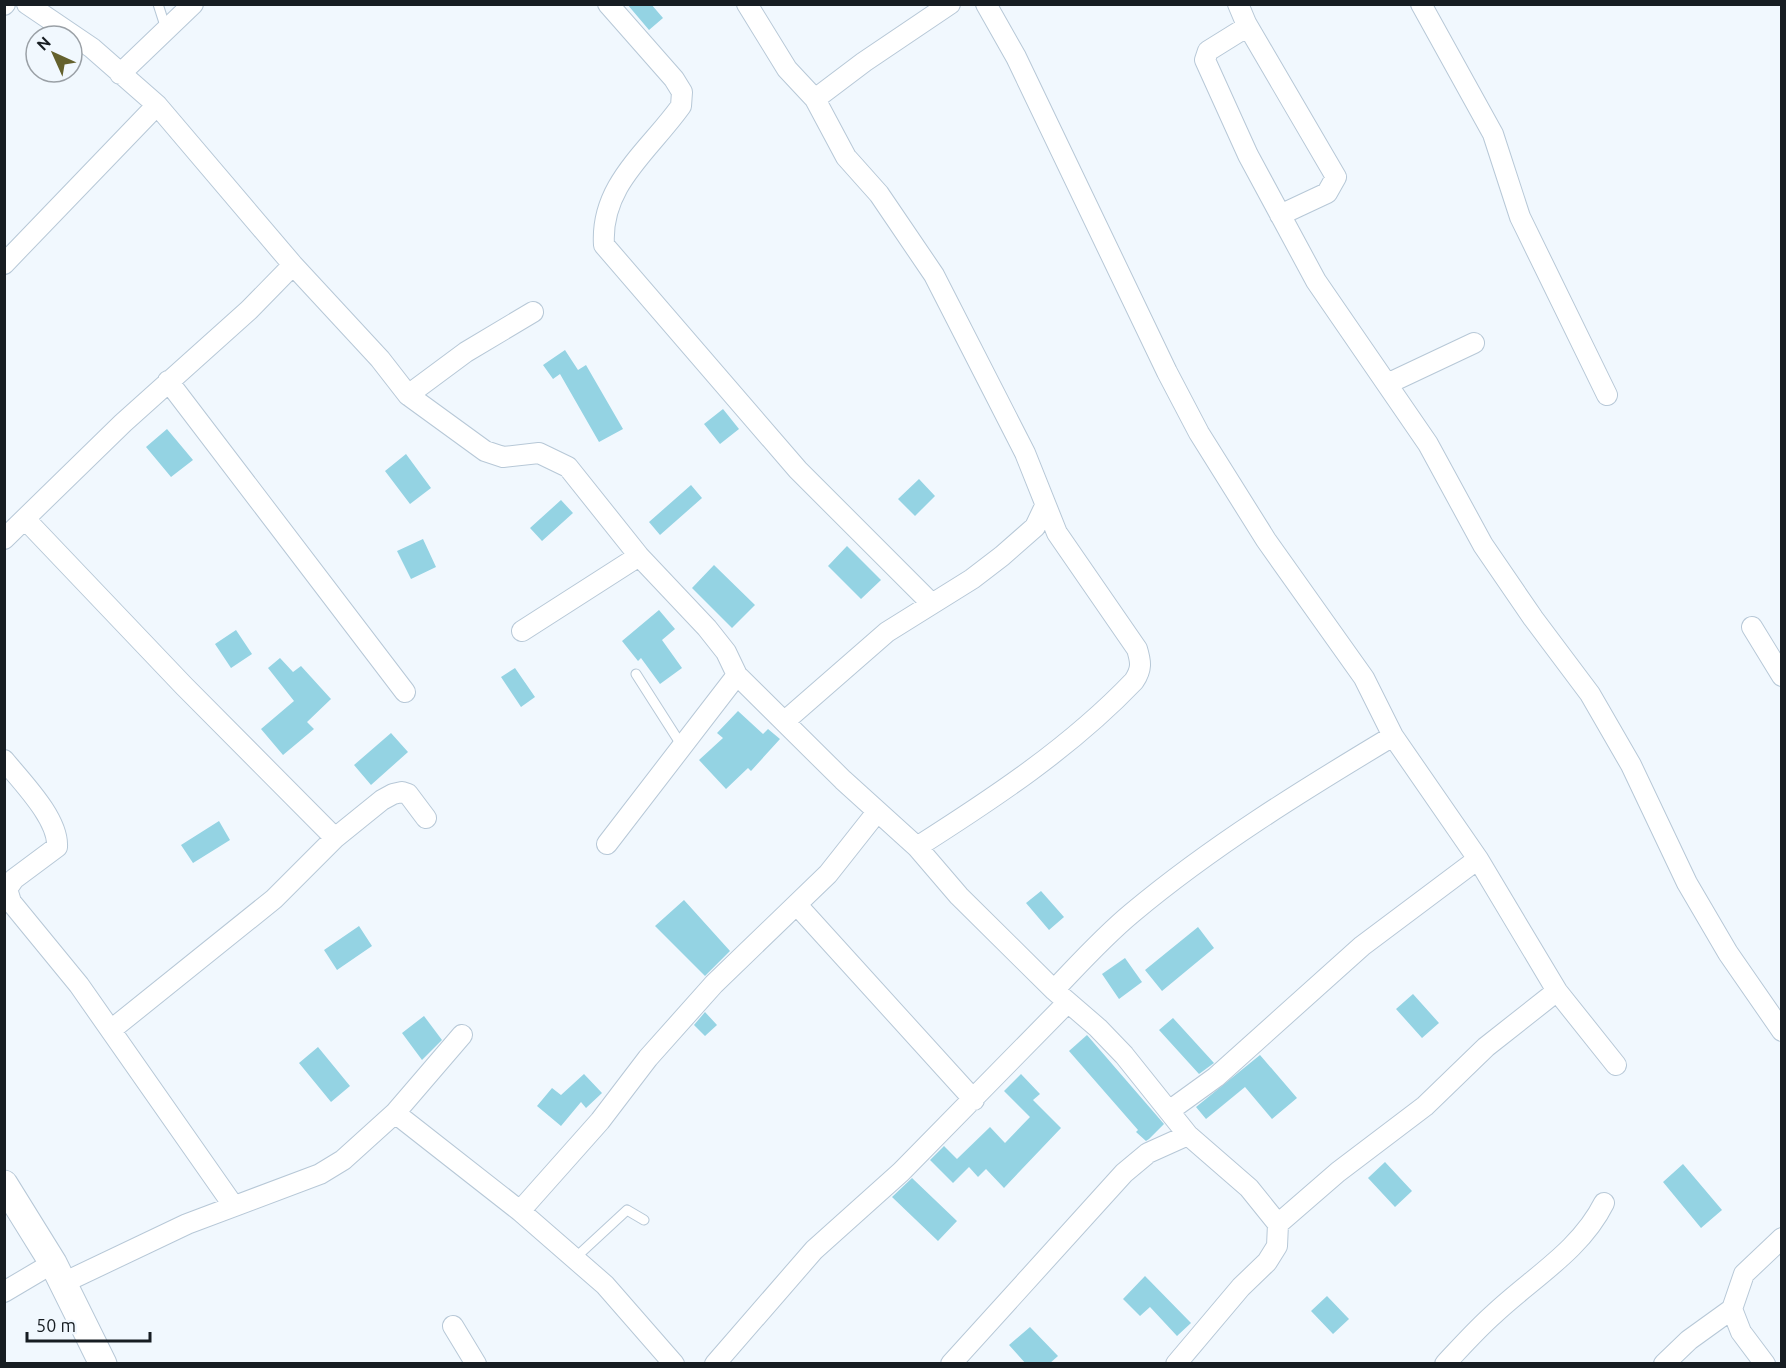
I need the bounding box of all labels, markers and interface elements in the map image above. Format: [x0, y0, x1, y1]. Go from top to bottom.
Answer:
north arrow [24, 24, 84, 84]
text: N [33, 33, 54, 54]
scale bar [27, 1305, 150, 1343]
text: 50 m [36, 1315, 76, 1335]

